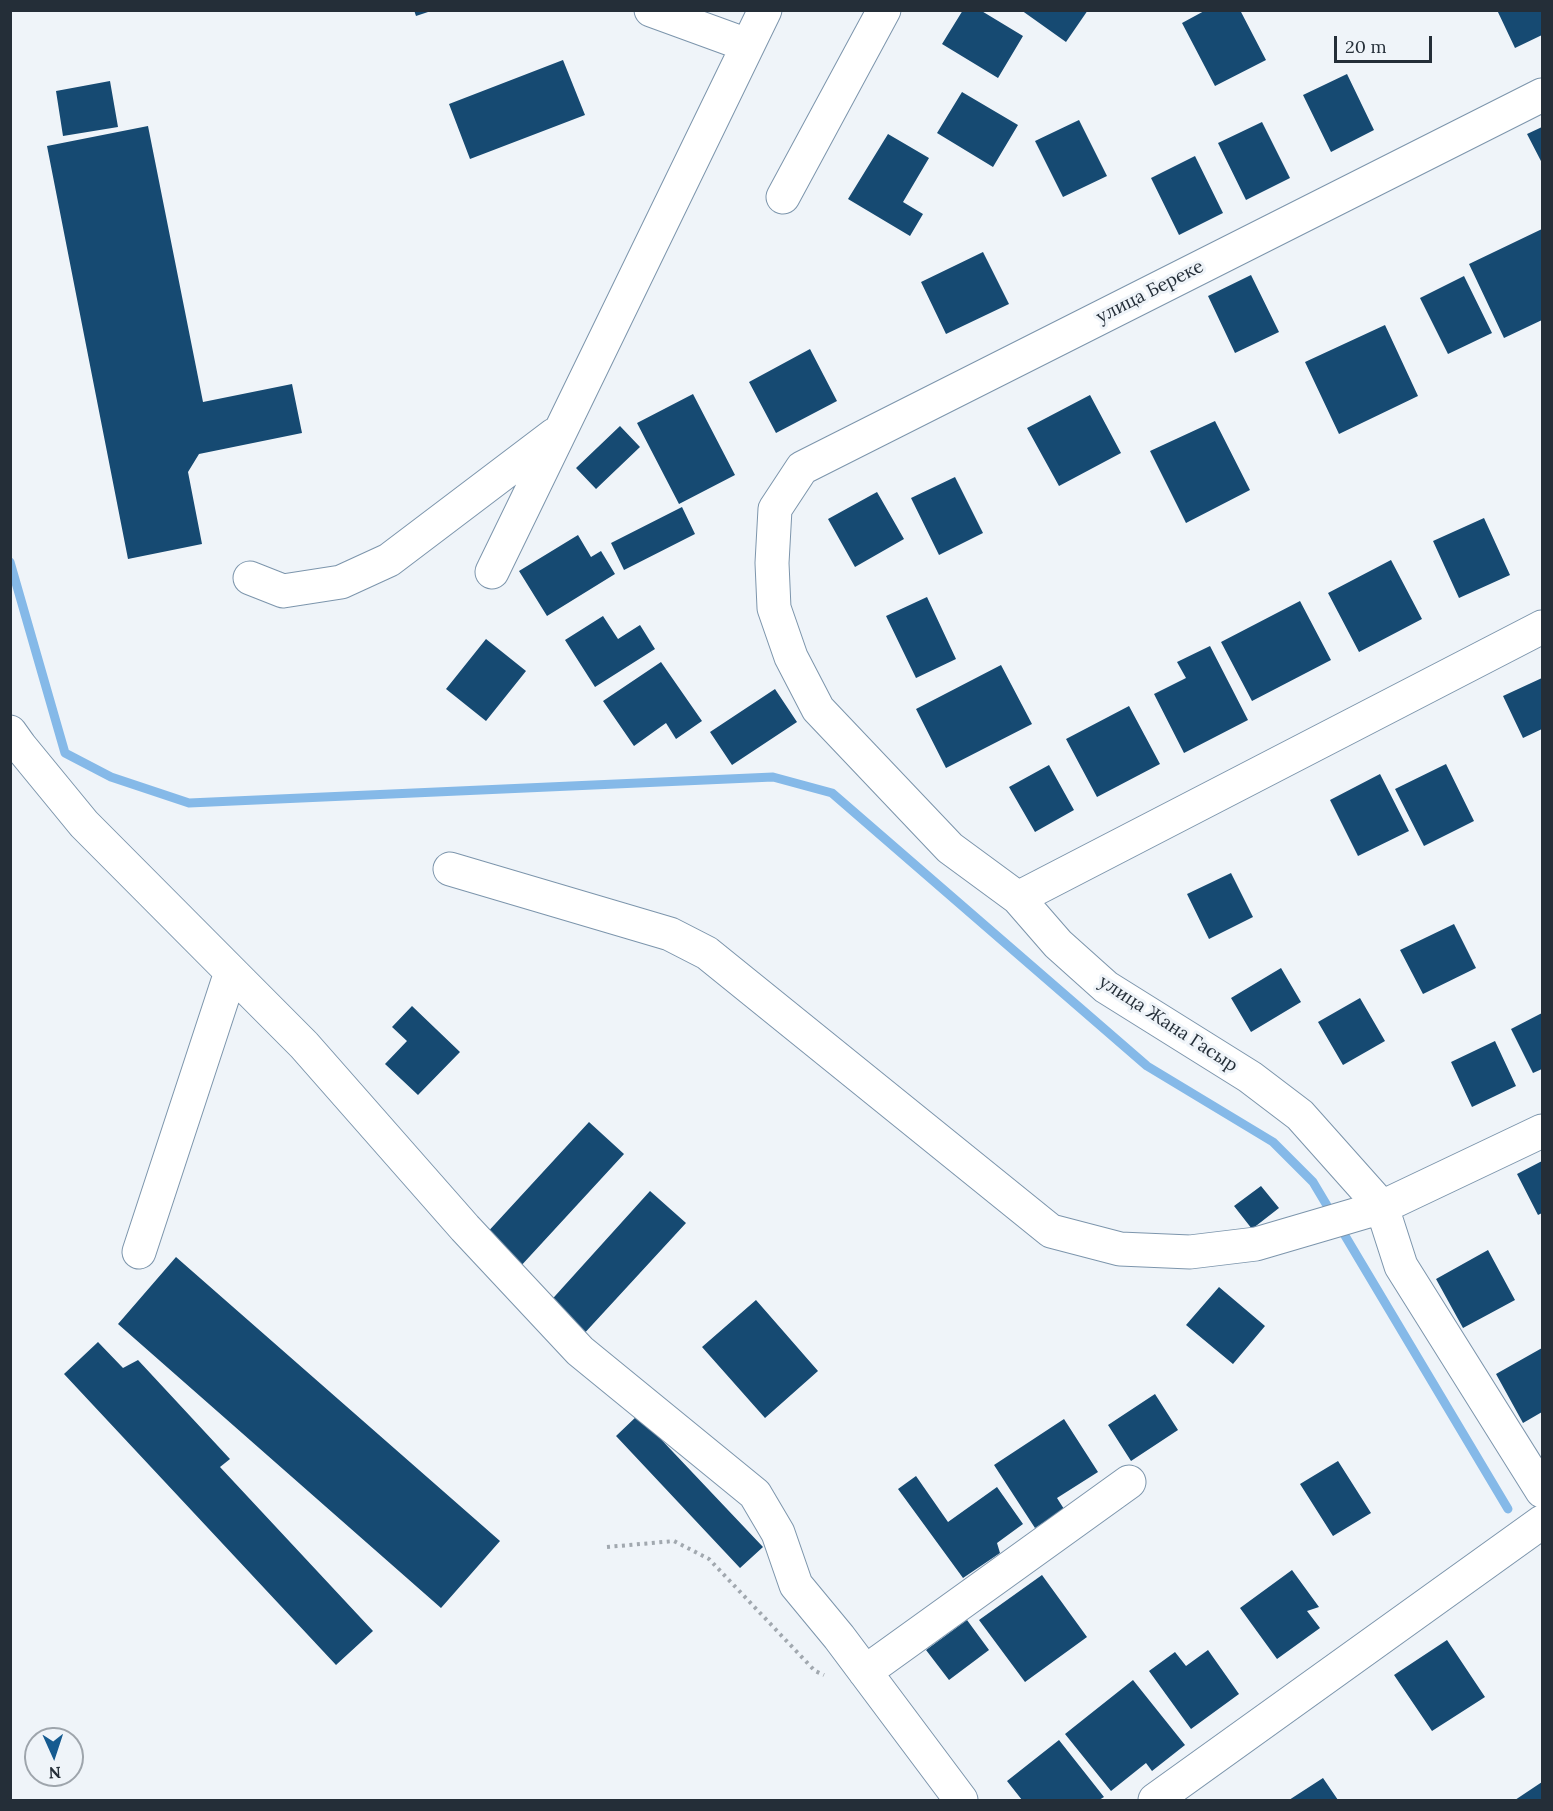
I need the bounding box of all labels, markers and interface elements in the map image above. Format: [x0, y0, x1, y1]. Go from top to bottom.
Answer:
scale bar [1337, 24, 1434, 62]
text: 20 m [1345, 35, 1387, 58]
street label: улица Береке [1093, 256, 1207, 328]
street label: улица Жана Гасыр [1095, 971, 1241, 1077]
north arrow [24, 1727, 84, 1787]
text: N [48, 1763, 62, 1783]

